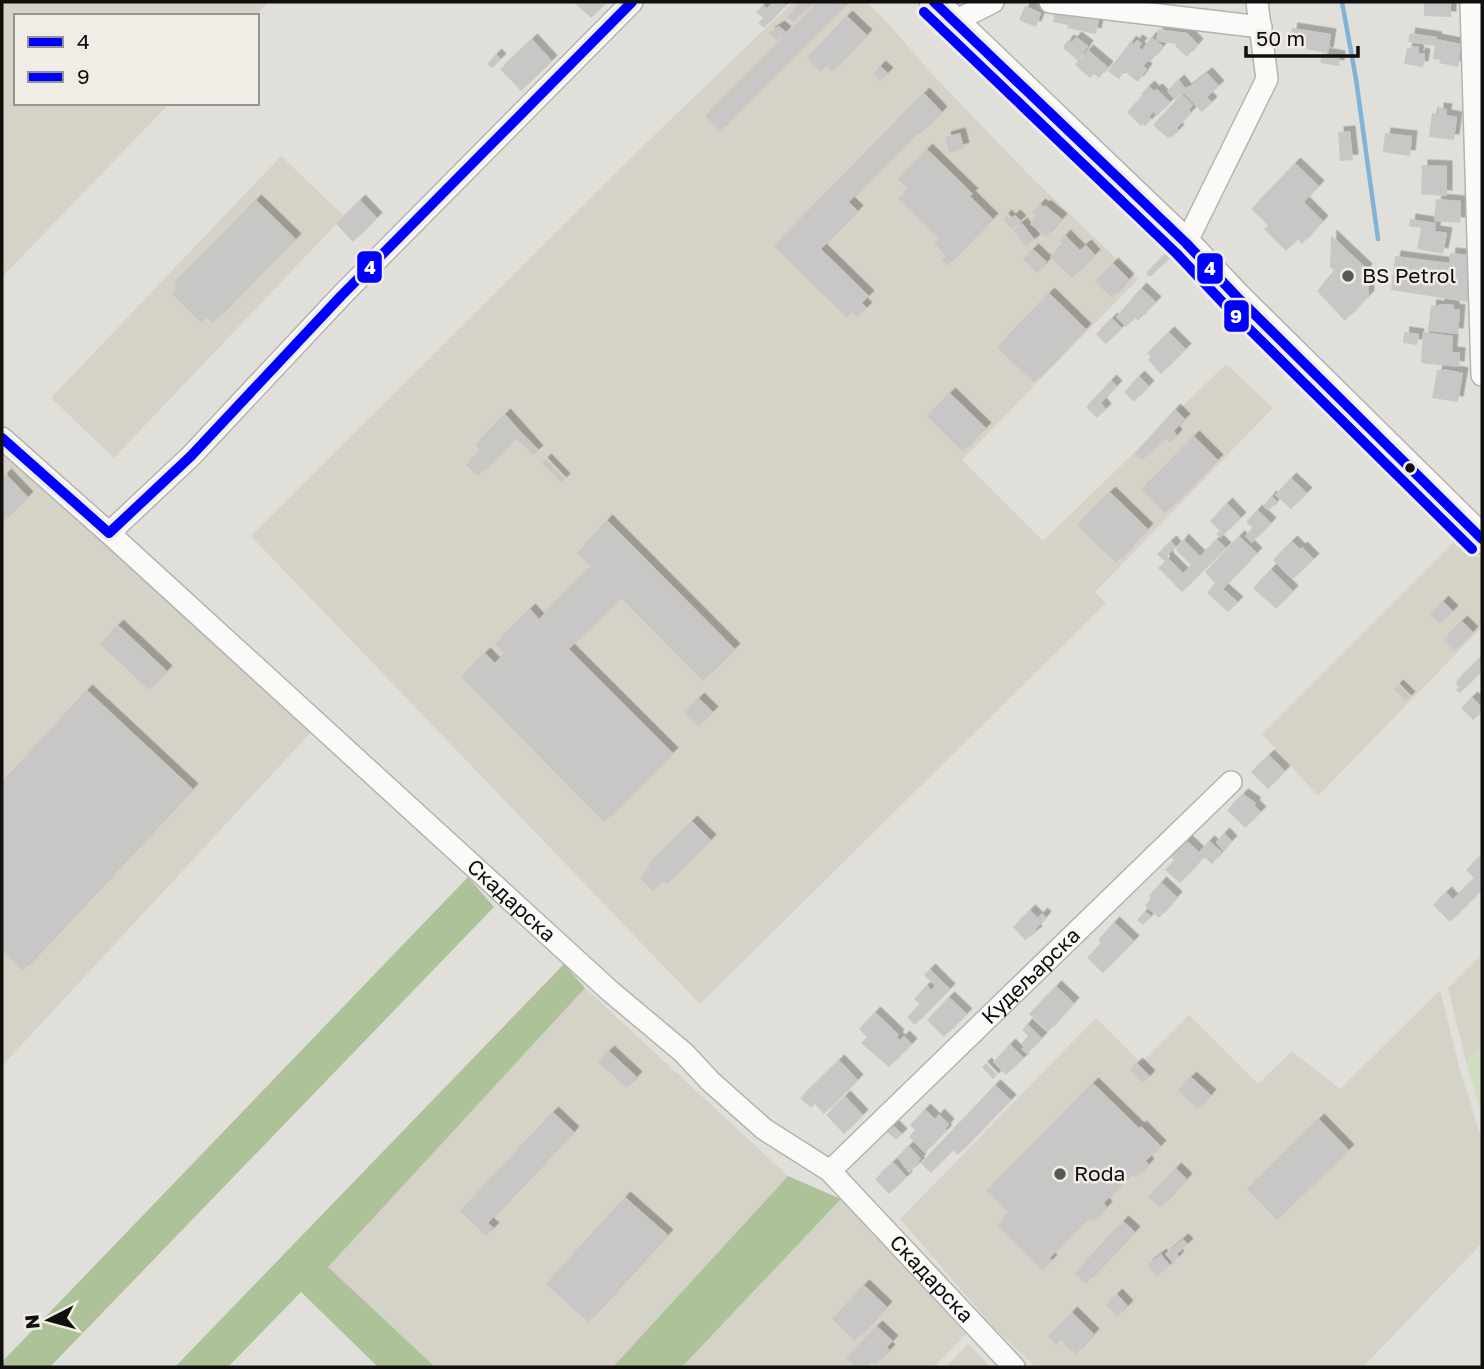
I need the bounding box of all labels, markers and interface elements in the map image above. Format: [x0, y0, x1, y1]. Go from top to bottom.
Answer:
legend [14, 14, 259, 105]
scale bar [1246, 14, 1358, 58]
text: 50 m [1256, 25, 1305, 51]
text: 4 [77, 28, 90, 54]
text: 9 [77, 63, 90, 89]
line badge: 4 [356, 250, 383, 284]
line badge: 4 [1196, 252, 1224, 285]
text: 4 [364, 255, 376, 278]
text: 4 [1204, 256, 1216, 279]
place label: BS Petrol [1362, 262, 1456, 288]
marker: BS Petrol [1340, 268, 1356, 284]
line badge: 9 [1223, 299, 1250, 333]
text: 9 [1230, 304, 1242, 327]
unlabelled marker [1403, 461, 1417, 475]
street label: Скадарска [462, 853, 562, 947]
street label: Кудељарска [976, 922, 1085, 1029]
place label: Roda [1074, 1160, 1125, 1186]
marker: Roda [1052, 1166, 1068, 1182]
street label: Скадарска [884, 1229, 979, 1327]
north arrow [14, 1285, 84, 1355]
text: N [19, 1313, 44, 1330]

